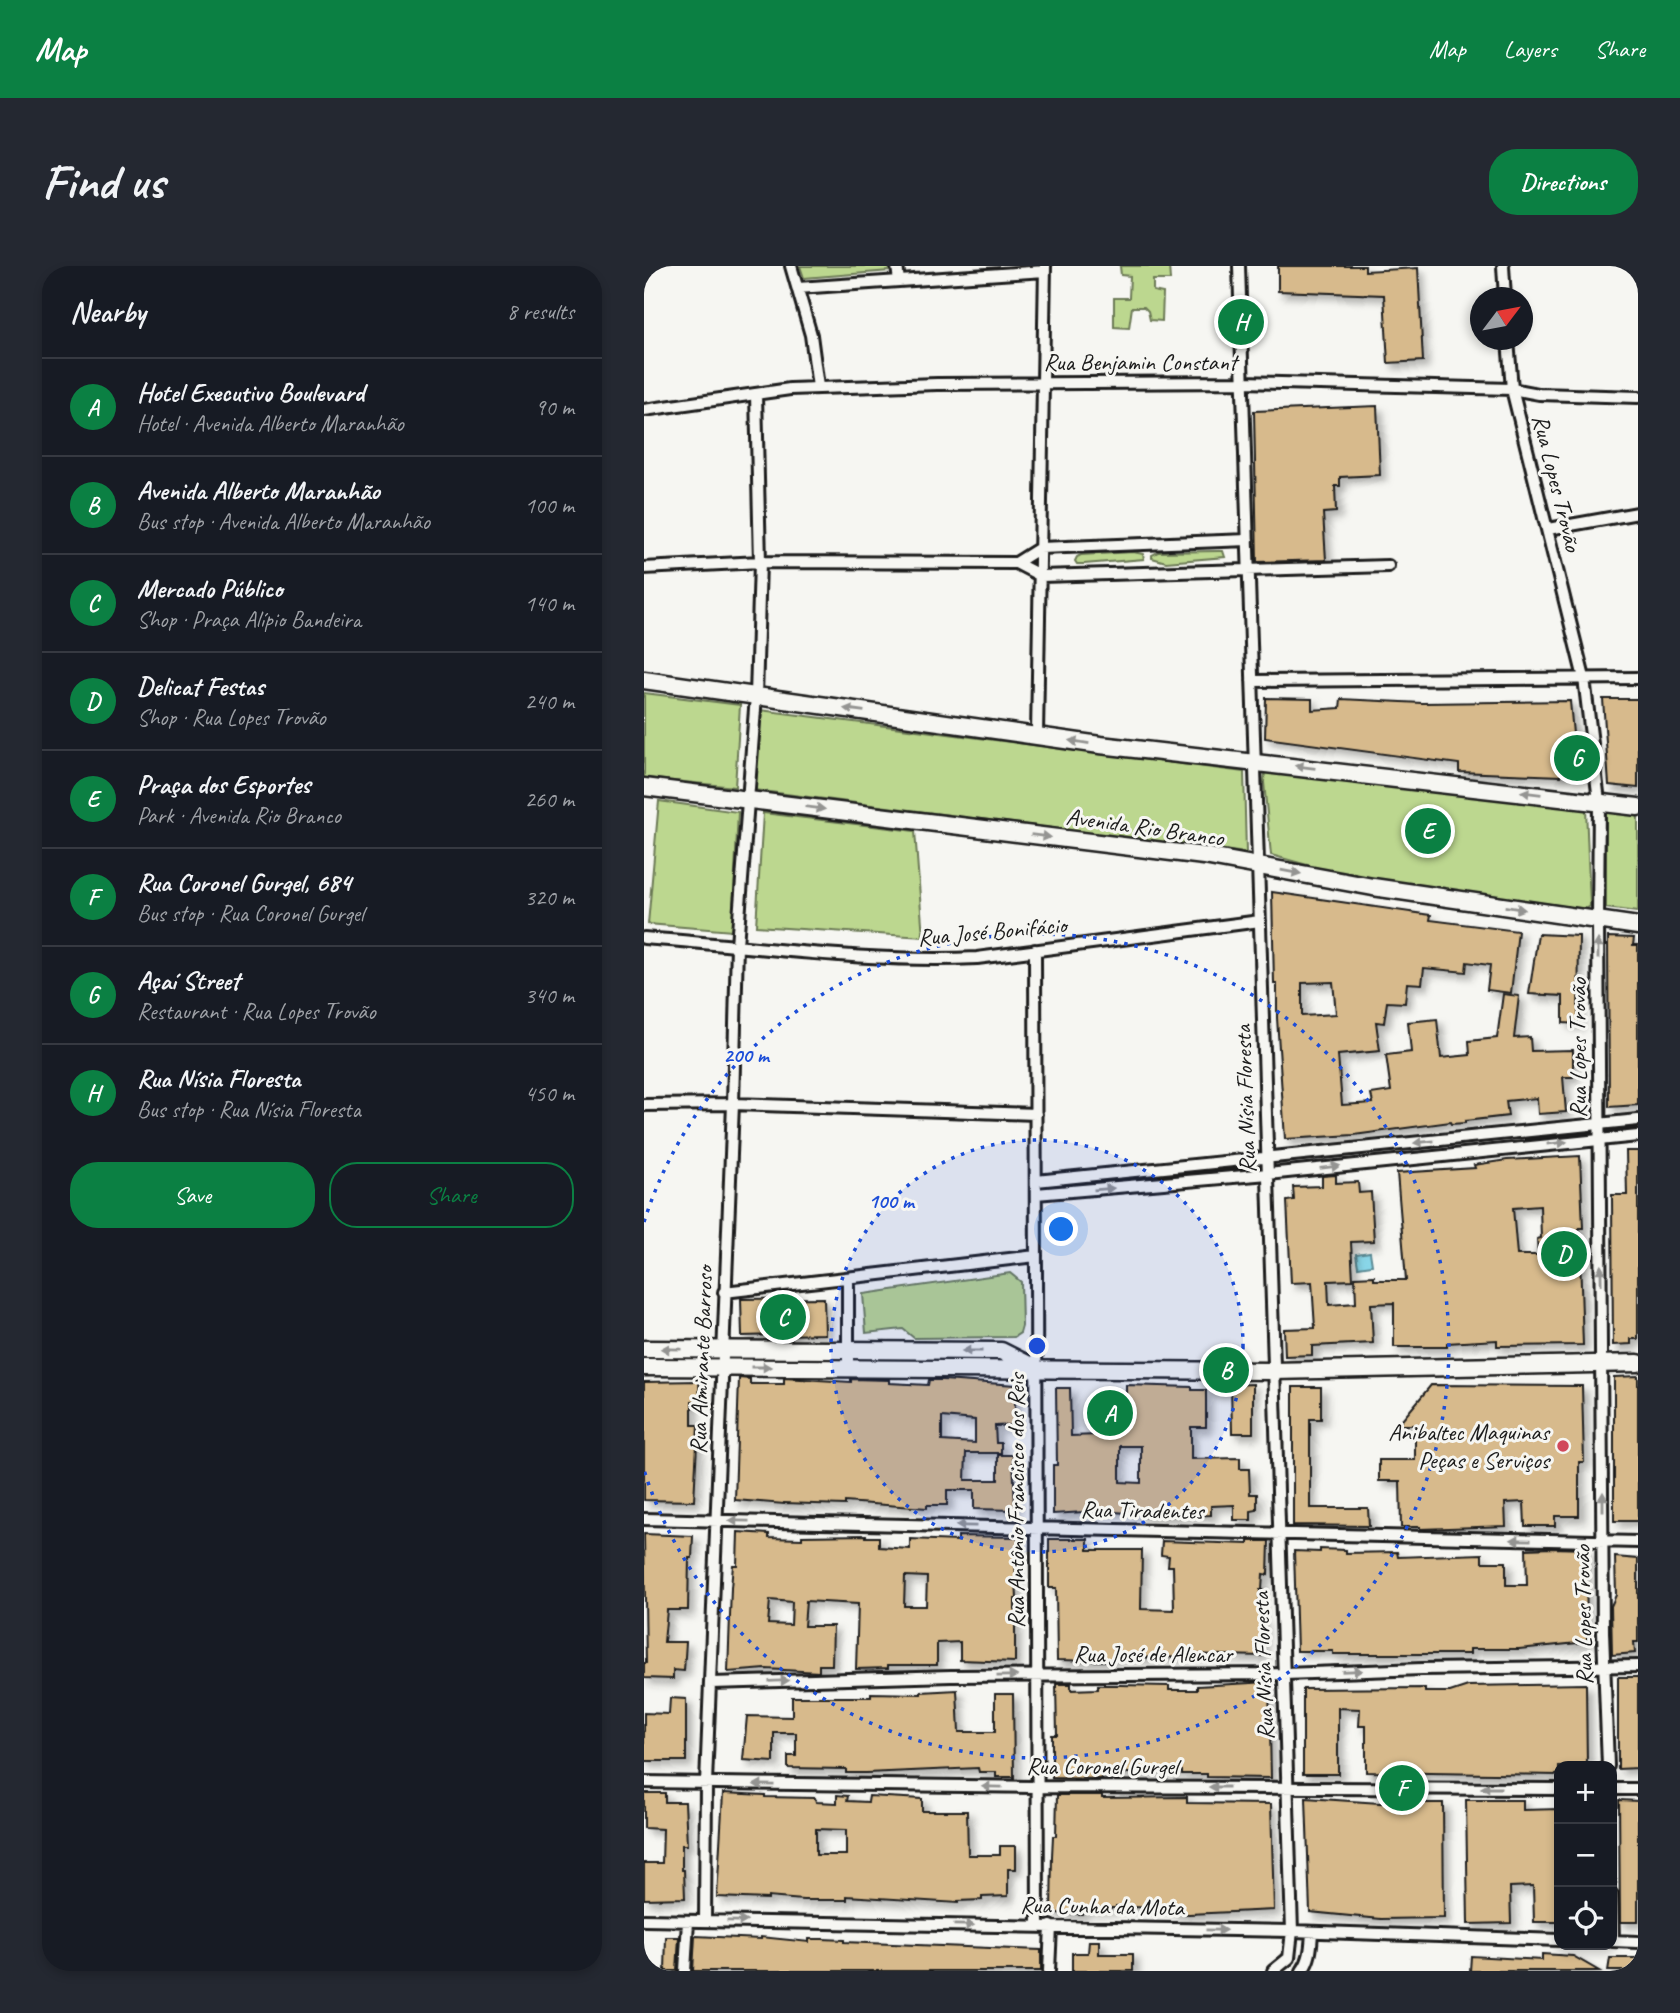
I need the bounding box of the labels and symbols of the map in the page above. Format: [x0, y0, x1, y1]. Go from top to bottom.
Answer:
north arrow [1470, 287, 1533, 350]
pin: H [1218, 296, 1264, 348]
street label: Rua Benjamin Constant [1043, 347, 1240, 377]
street label: Rua Lopes Trovão [1526, 412, 1589, 556]
one-way arrow [843, 704, 865, 715]
pin: G [1554, 732, 1600, 784]
one-way arrow [1068, 736, 1090, 747]
one-way arrow [1294, 761, 1316, 772]
one-way arrow [1520, 788, 1542, 799]
street label: Avenida Rio Branco [1064, 801, 1227, 853]
one-way arrow [805, 803, 827, 814]
pin: E [1405, 805, 1451, 857]
one-way arrow [1030, 830, 1052, 841]
one-way arrow [1280, 867, 1302, 878]
one-way arrow [1504, 903, 1526, 914]
street label: Rua José Bonifácio [916, 909, 1070, 952]
one-way arrow [1592, 938, 1604, 960]
street label: Rua Lopes Trovão [1563, 977, 1593, 1118]
street label: Rua Nísia Floresta [1227, 1023, 1263, 1174]
text: 200 m [723, 1042, 771, 1068]
one-way arrow [1413, 1137, 1435, 1148]
one-way arrow [1546, 1137, 1568, 1148]
one-way arrow [1320, 1162, 1342, 1173]
one-way arrow [1093, 1183, 1115, 1194]
text: 100 m [868, 1188, 916, 1214]
your location [1044, 1212, 1078, 1246]
pin: D [1541, 1228, 1587, 1280]
street label: Rua Almirante Barroso [683, 1263, 719, 1454]
one-way arrow [1595, 1263, 1607, 1285]
pin: C [760, 1291, 806, 1343]
centre of rings [1025, 1334, 1049, 1358]
one-way arrow [660, 1343, 682, 1355]
pin: B [1203, 1344, 1249, 1396]
one-way arrow [961, 1345, 983, 1357]
one-way arrow [750, 1361, 772, 1373]
street label: Rua Antônio Francisco dos Reis [1001, 1372, 1031, 1628]
pin: A [1087, 1387, 1133, 1439]
place label: Anibaltec Maquinas Peças e Serviços [1388, 1417, 1552, 1475]
marker: Anibaltec Maquinas Peças e Serviços [1555, 1438, 1571, 1454]
one-way arrow [1597, 1491, 1608, 1513]
street label: Rua Tiradentes [1080, 1494, 1206, 1526]
one-way arrow [728, 1515, 750, 1527]
one-way arrow [955, 1521, 977, 1532]
one-way arrow [1510, 1534, 1532, 1545]
street label: Rua Lopes Trovão [1567, 1543, 1599, 1685]
street label: Rua Nísia Floresta [1245, 1590, 1281, 1741]
street label: Rua José de Alencar [1074, 1639, 1235, 1669]
one-way arrow [1341, 1666, 1363, 1677]
one-way arrow [996, 1670, 1018, 1681]
one-way arrow [768, 1676, 790, 1687]
street label: Rua Coronel Gurgel [1026, 1751, 1182, 1781]
pin: F [1379, 1762, 1425, 1814]
one-way arrow [753, 1779, 775, 1790]
one-way arrow [980, 1781, 1002, 1793]
one-way arrow [1208, 1781, 1230, 1793]
one-way arrow [1480, 1782, 1502, 1794]
street label: Rua Cunha da Mota [1020, 1890, 1186, 1922]
one-way arrow [726, 1916, 748, 1927]
one-way arrow [953, 1919, 975, 1931]
one-way arrow [1205, 1924, 1227, 1936]

